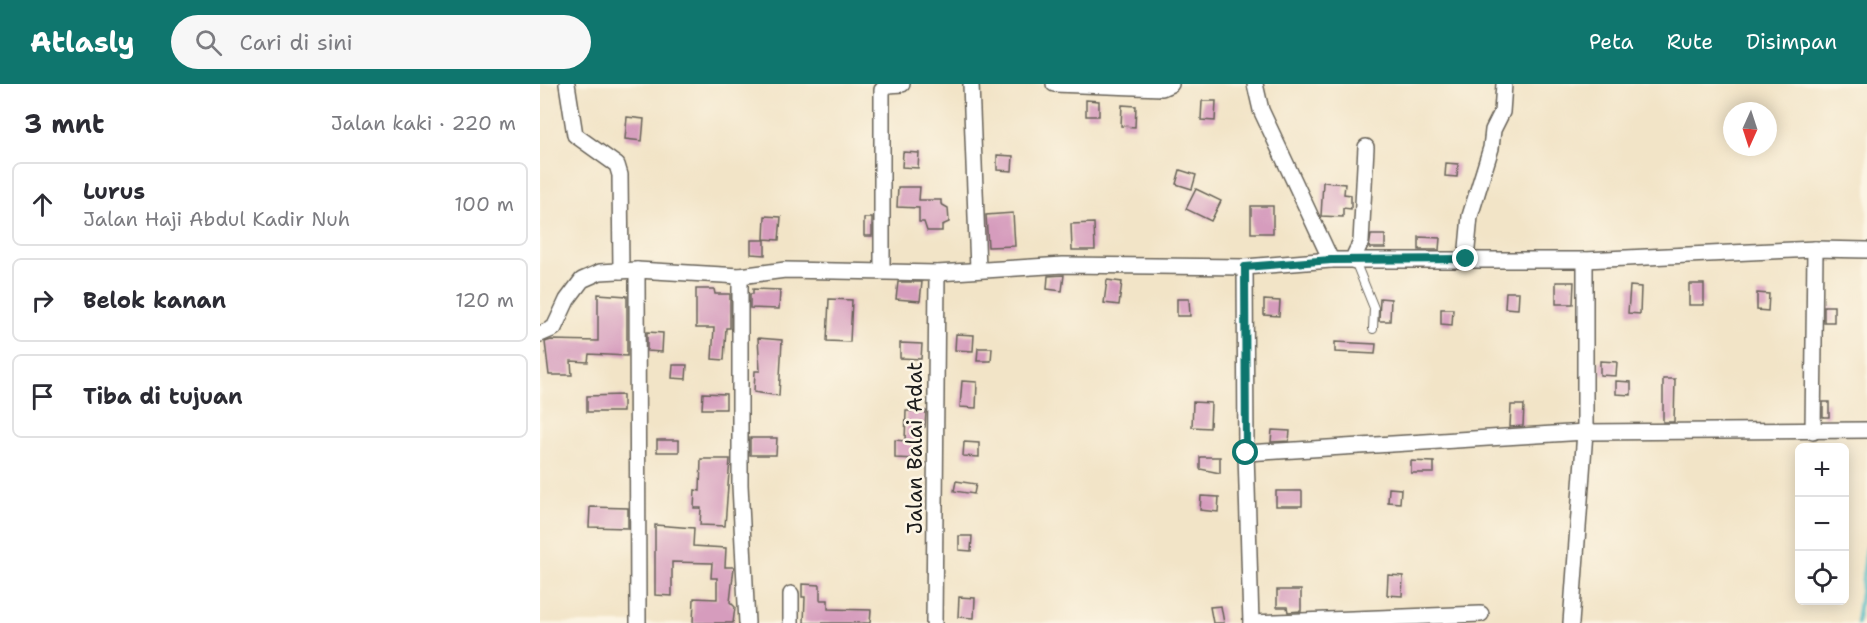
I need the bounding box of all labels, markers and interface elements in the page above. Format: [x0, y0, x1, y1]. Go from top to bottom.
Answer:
search box [171, 15, 591, 69]
text: Atlasly [30, 23, 135, 61]
icon: search [192, 26, 225, 59]
text: Cari di sini [240, 28, 353, 57]
text: Peta [1589, 28, 1634, 56]
text: Rute [1667, 28, 1713, 56]
text: Disimpan [1746, 28, 1837, 56]
north arrow [1723, 102, 1777, 156]
text: 3 mnt [24, 106, 104, 141]
text: Jalan kaki · 220 m [331, 110, 516, 136]
text: Lurus [83, 177, 145, 206]
icon: ahead [26, 188, 59, 221]
text: 100 m [454, 191, 514, 217]
text: Jalan Haji Abdul Kadir Nuh [83, 206, 350, 232]
route end [1452, 245, 1478, 271]
icon: right [26, 284, 59, 317]
text: Belok kanan [83, 286, 226, 315]
text: 120 m [455, 287, 514, 313]
street label: Jalan Balai Adat [901, 362, 929, 534]
icon: arrive [26, 380, 59, 413]
text: Tiba di tujuan [83, 382, 243, 411]
route start [1232, 439, 1258, 465]
map controls [1795, 443, 1849, 605]
button: + [1795, 443, 1849, 497]
button: − [1795, 497, 1849, 551]
button: locate [1795, 551, 1849, 605]

